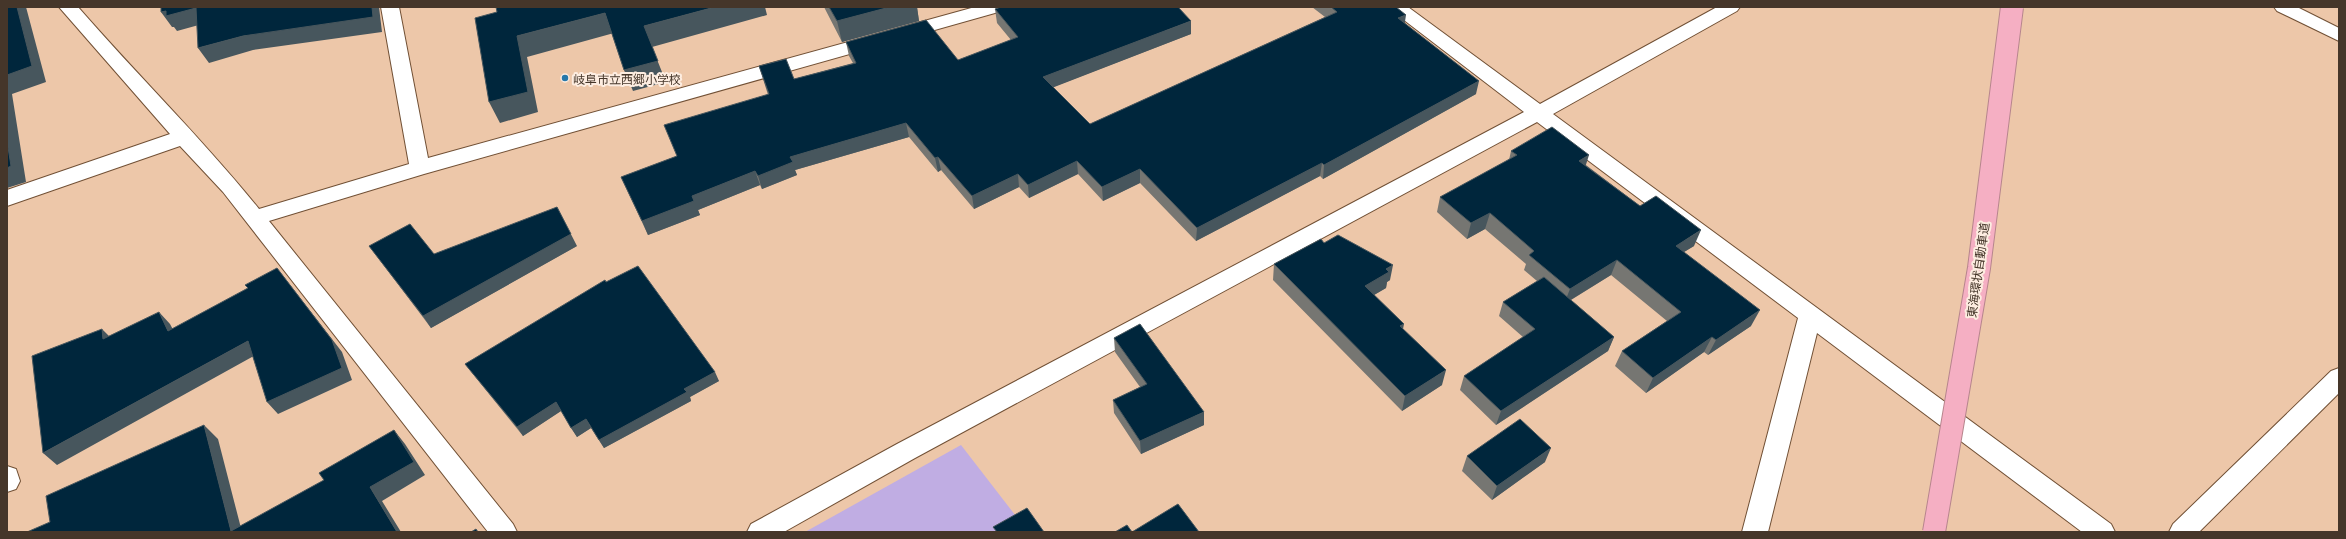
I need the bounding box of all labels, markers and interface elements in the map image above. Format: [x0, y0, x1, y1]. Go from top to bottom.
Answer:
place label: 岐阜市立西郷小学校 [573, 70, 681, 87]
marker: 岐阜市立西郷小学校 [560, 73, 570, 83]
street label: 東海環状自動車道 [1962, 221, 1992, 319]

